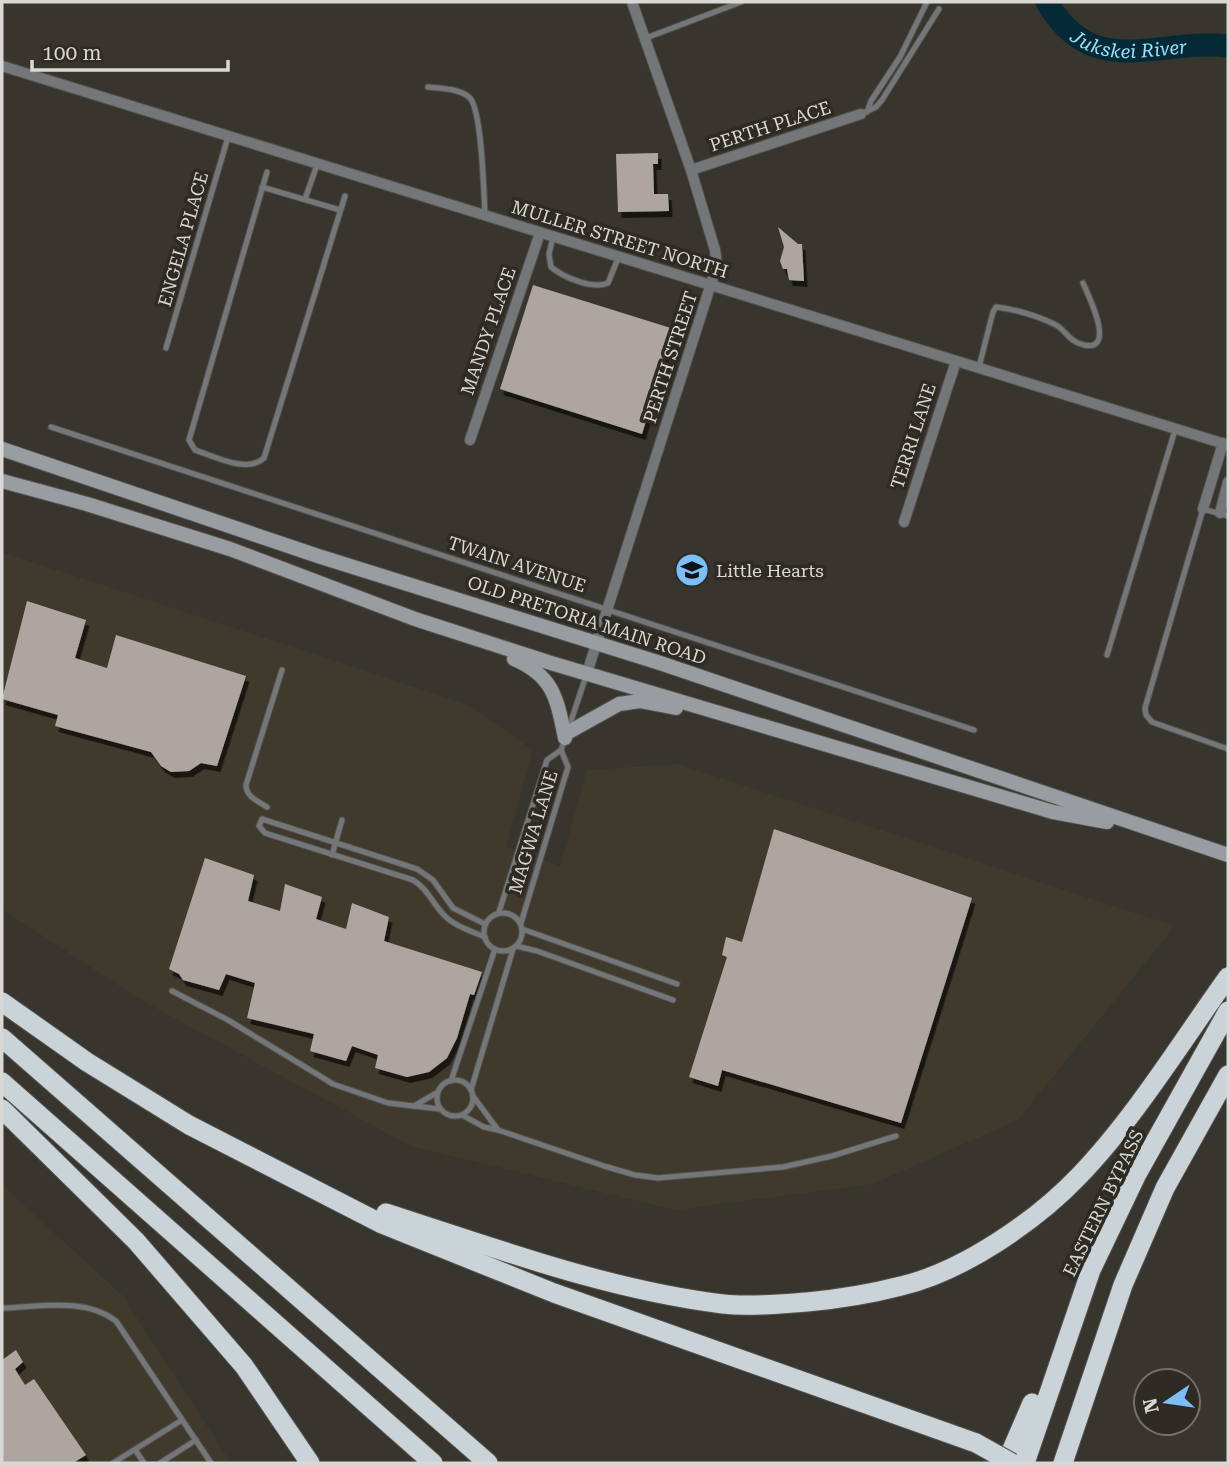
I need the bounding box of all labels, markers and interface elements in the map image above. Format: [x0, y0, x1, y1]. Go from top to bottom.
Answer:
water label: Jukskei River [1065, 24, 1188, 63]
scale bar [32, 28, 228, 72]
text: 100 m [42, 41, 102, 65]
street label: PERTH PLACE [707, 97, 833, 155]
street label: ENGELA PLACE [154, 169, 212, 309]
street label: MULLER STREET NORTH [509, 196, 731, 282]
street label: MANDY PLACE [456, 264, 520, 398]
street label: PERTH STREET [639, 289, 701, 425]
street label: TERRI LANE [886, 381, 940, 491]
street label: TWAIN AVENUE [445, 532, 589, 596]
school or university icon: Little Hearts [673, 551, 711, 589]
place label: Little Hearts [716, 560, 824, 581]
street label: OLD PRETORIA MAIN ROAD [465, 571, 709, 669]
street label: MAGWA LANE [504, 768, 562, 896]
street label: EASTERN BYPASS [1058, 1126, 1148, 1280]
north arrow [1132, 1367, 1202, 1437]
text: N [1138, 1396, 1164, 1415]

